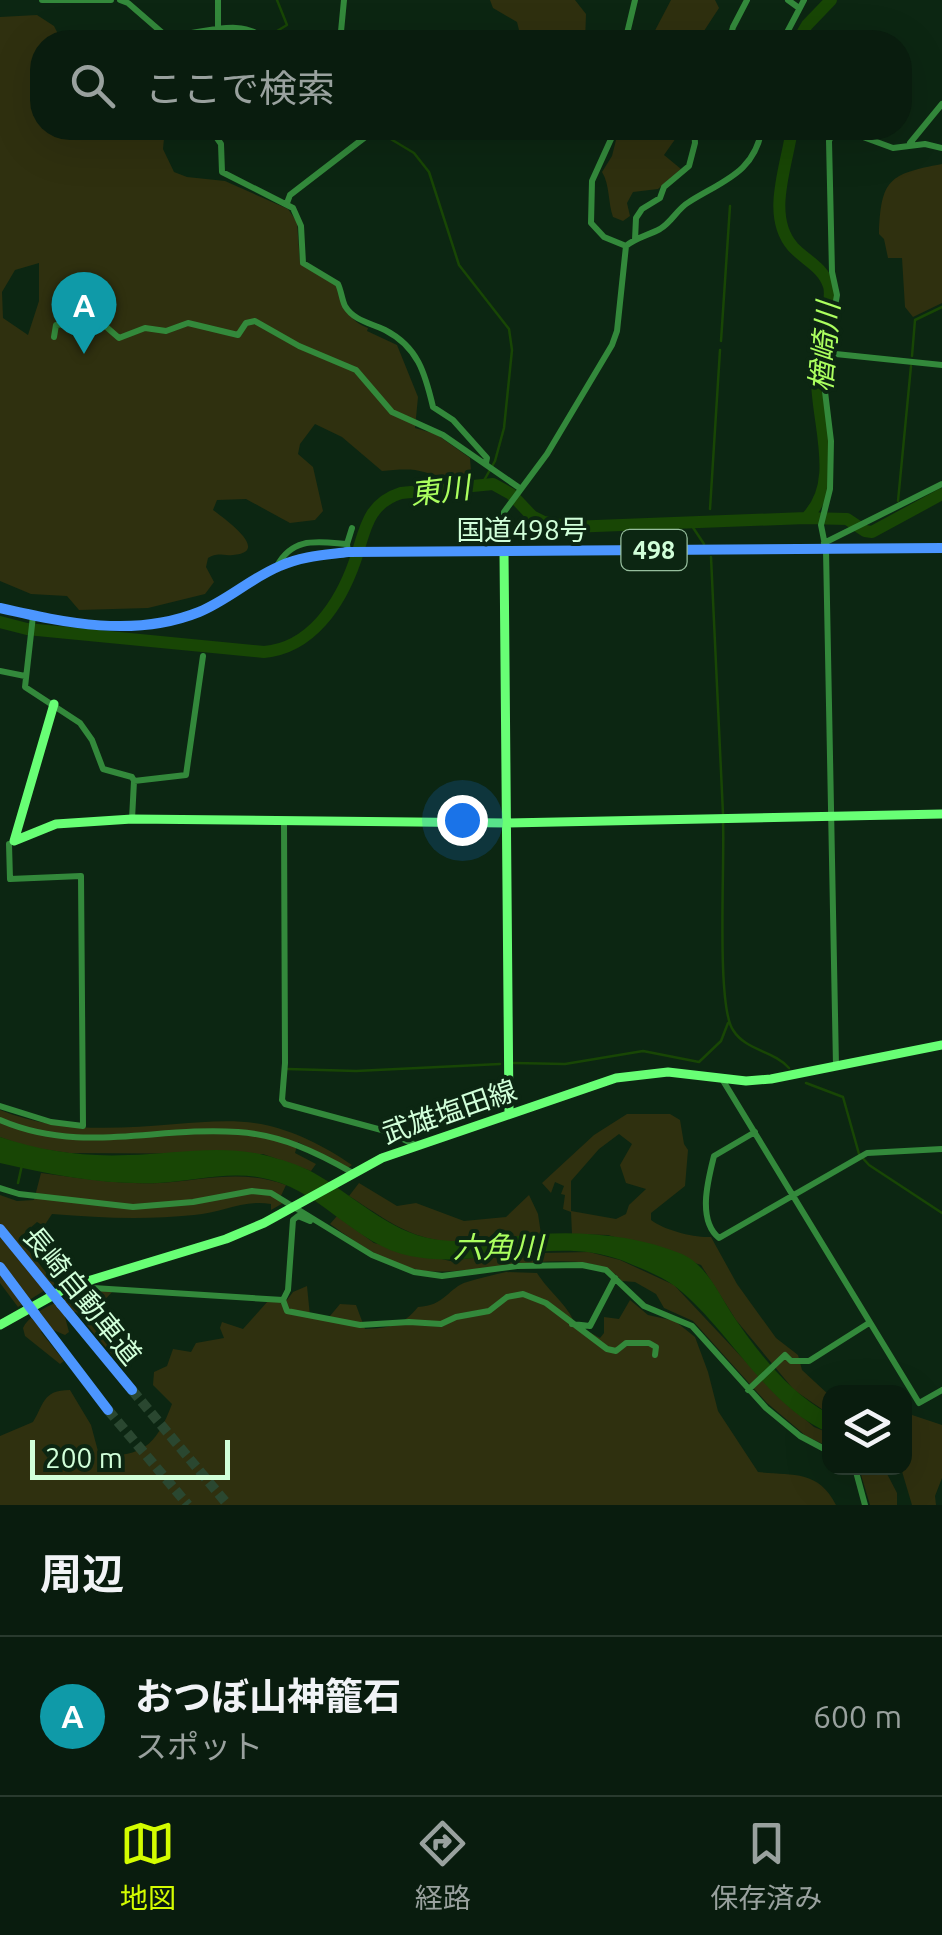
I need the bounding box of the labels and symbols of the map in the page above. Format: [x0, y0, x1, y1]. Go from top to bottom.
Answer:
pin: A [52, 272, 116, 354]
water label: 楢崎川 [803, 298, 845, 393]
water label: 東川 [408, 469, 475, 511]
street label: 国道498号 [456, 514, 588, 545]
road number: 498 [622, 530, 686, 570]
your location [437, 795, 488, 846]
street label: 武雄塩田線 [378, 1074, 520, 1148]
street label: 長崎自動車道 [18, 1220, 148, 1370]
water label: 六角川 [453, 1230, 546, 1264]
scale bar [30, 1435, 230, 1480]

